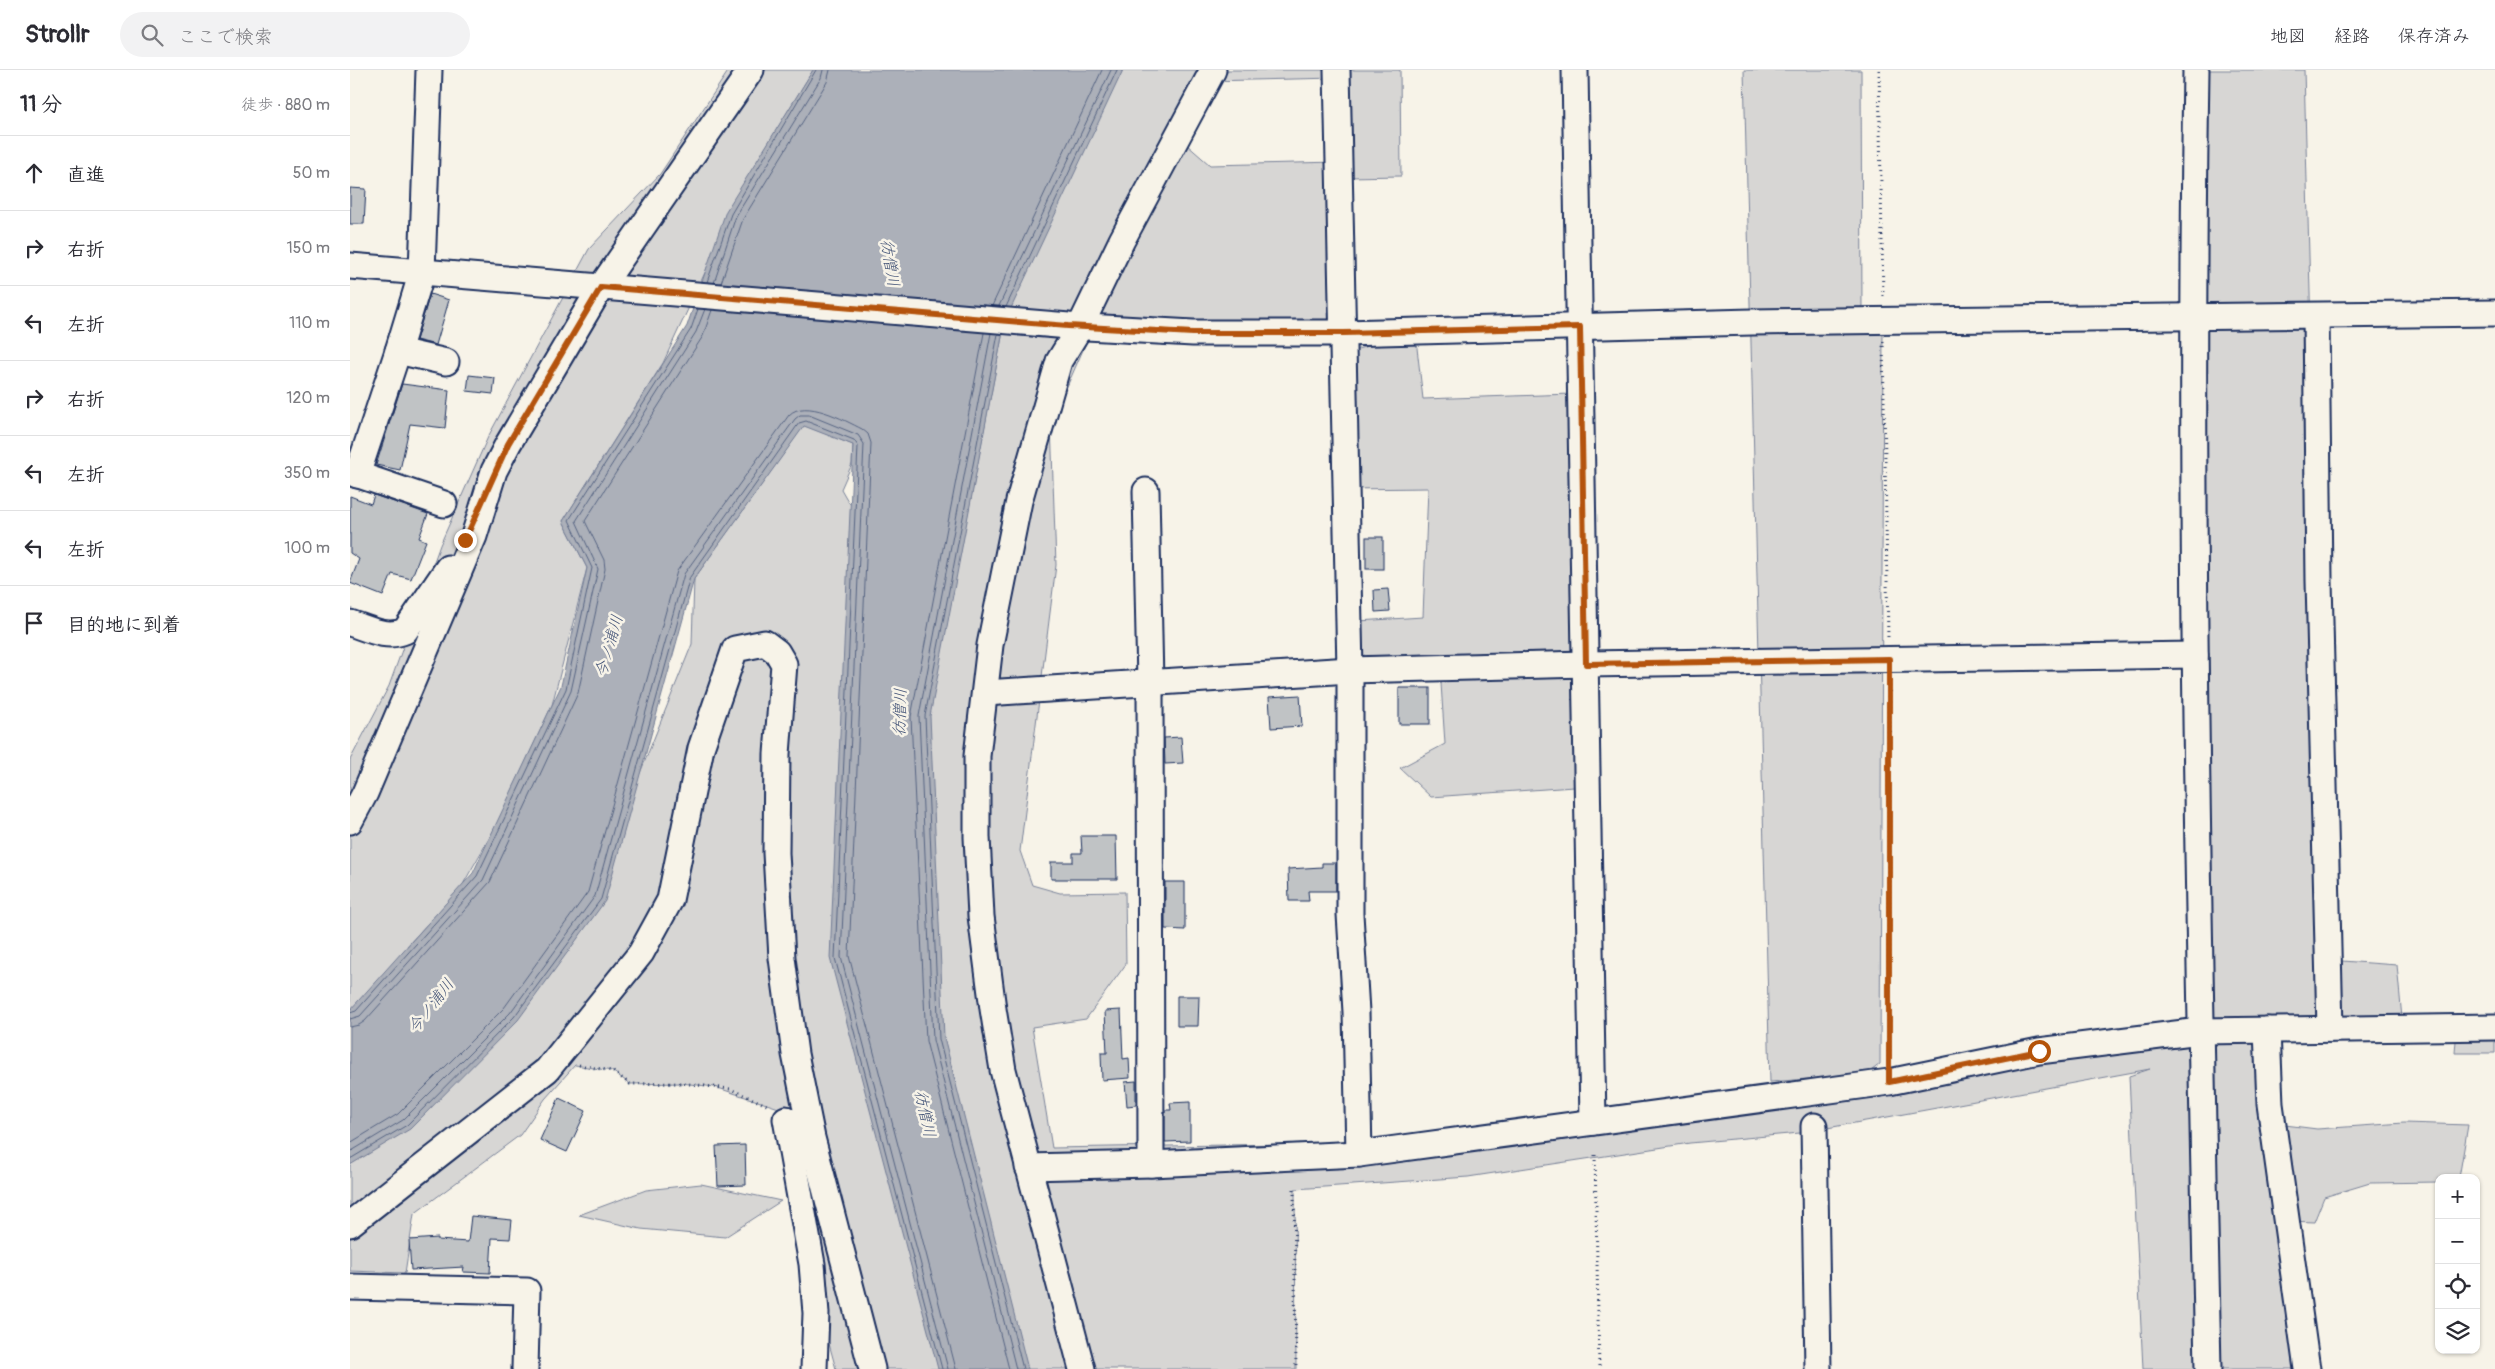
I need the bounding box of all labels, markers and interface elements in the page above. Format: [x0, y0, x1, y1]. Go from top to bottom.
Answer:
search box [120, 12, 470, 57]
text: Strollr [25, 20, 90, 49]
icon: search [138, 21, 166, 49]
text: ここで検索 [178, 25, 273, 49]
text: 地図 [2270, 25, 2306, 48]
text: 経路 [2334, 25, 2370, 48]
text: 保存済み [2398, 25, 2470, 48]
text: 11 分 [20, 91, 62, 118]
text: 徒歩 · 880 m [241, 95, 330, 115]
icon: ahead [20, 159, 48, 187]
text: 直進 [67, 163, 105, 187]
text: 50 m [293, 163, 330, 183]
icon: right [20, 234, 48, 262]
text: 右折 [67, 238, 105, 262]
text: 150 m [286, 238, 330, 258]
water label: 彷僧川 [876, 238, 904, 288]
icon: left [20, 309, 48, 337]
text: 左折 [67, 313, 105, 337]
text: 110 m [289, 313, 330, 333]
icon: right [20, 384, 48, 412]
text: 右折 [67, 388, 105, 412]
text: 120 m [286, 388, 330, 408]
icon: left [20, 459, 48, 487]
text: 左折 [67, 463, 105, 487]
text: 350 m [284, 463, 330, 483]
route end [454, 529, 477, 552]
icon: left [20, 534, 48, 562]
text: 左折 [67, 538, 105, 562]
text: 100 m [284, 538, 330, 558]
icon: arrive [20, 609, 48, 637]
water label: 今ノ浦川 [591, 612, 627, 680]
text: 目的地に到着 [67, 613, 181, 637]
water label: 彷僧川 [889, 688, 911, 736]
water label: 今ノ浦川 [403, 975, 459, 1037]
route start [2028, 1040, 2051, 1063]
water label: 彷僧川 [910, 1088, 940, 1140]
map controls [2435, 1174, 2480, 1354]
button: + [2435, 1174, 2480, 1219]
button: − [2435, 1219, 2480, 1264]
button: locate [2435, 1264, 2480, 1309]
button: layers [2435, 1309, 2480, 1354]

